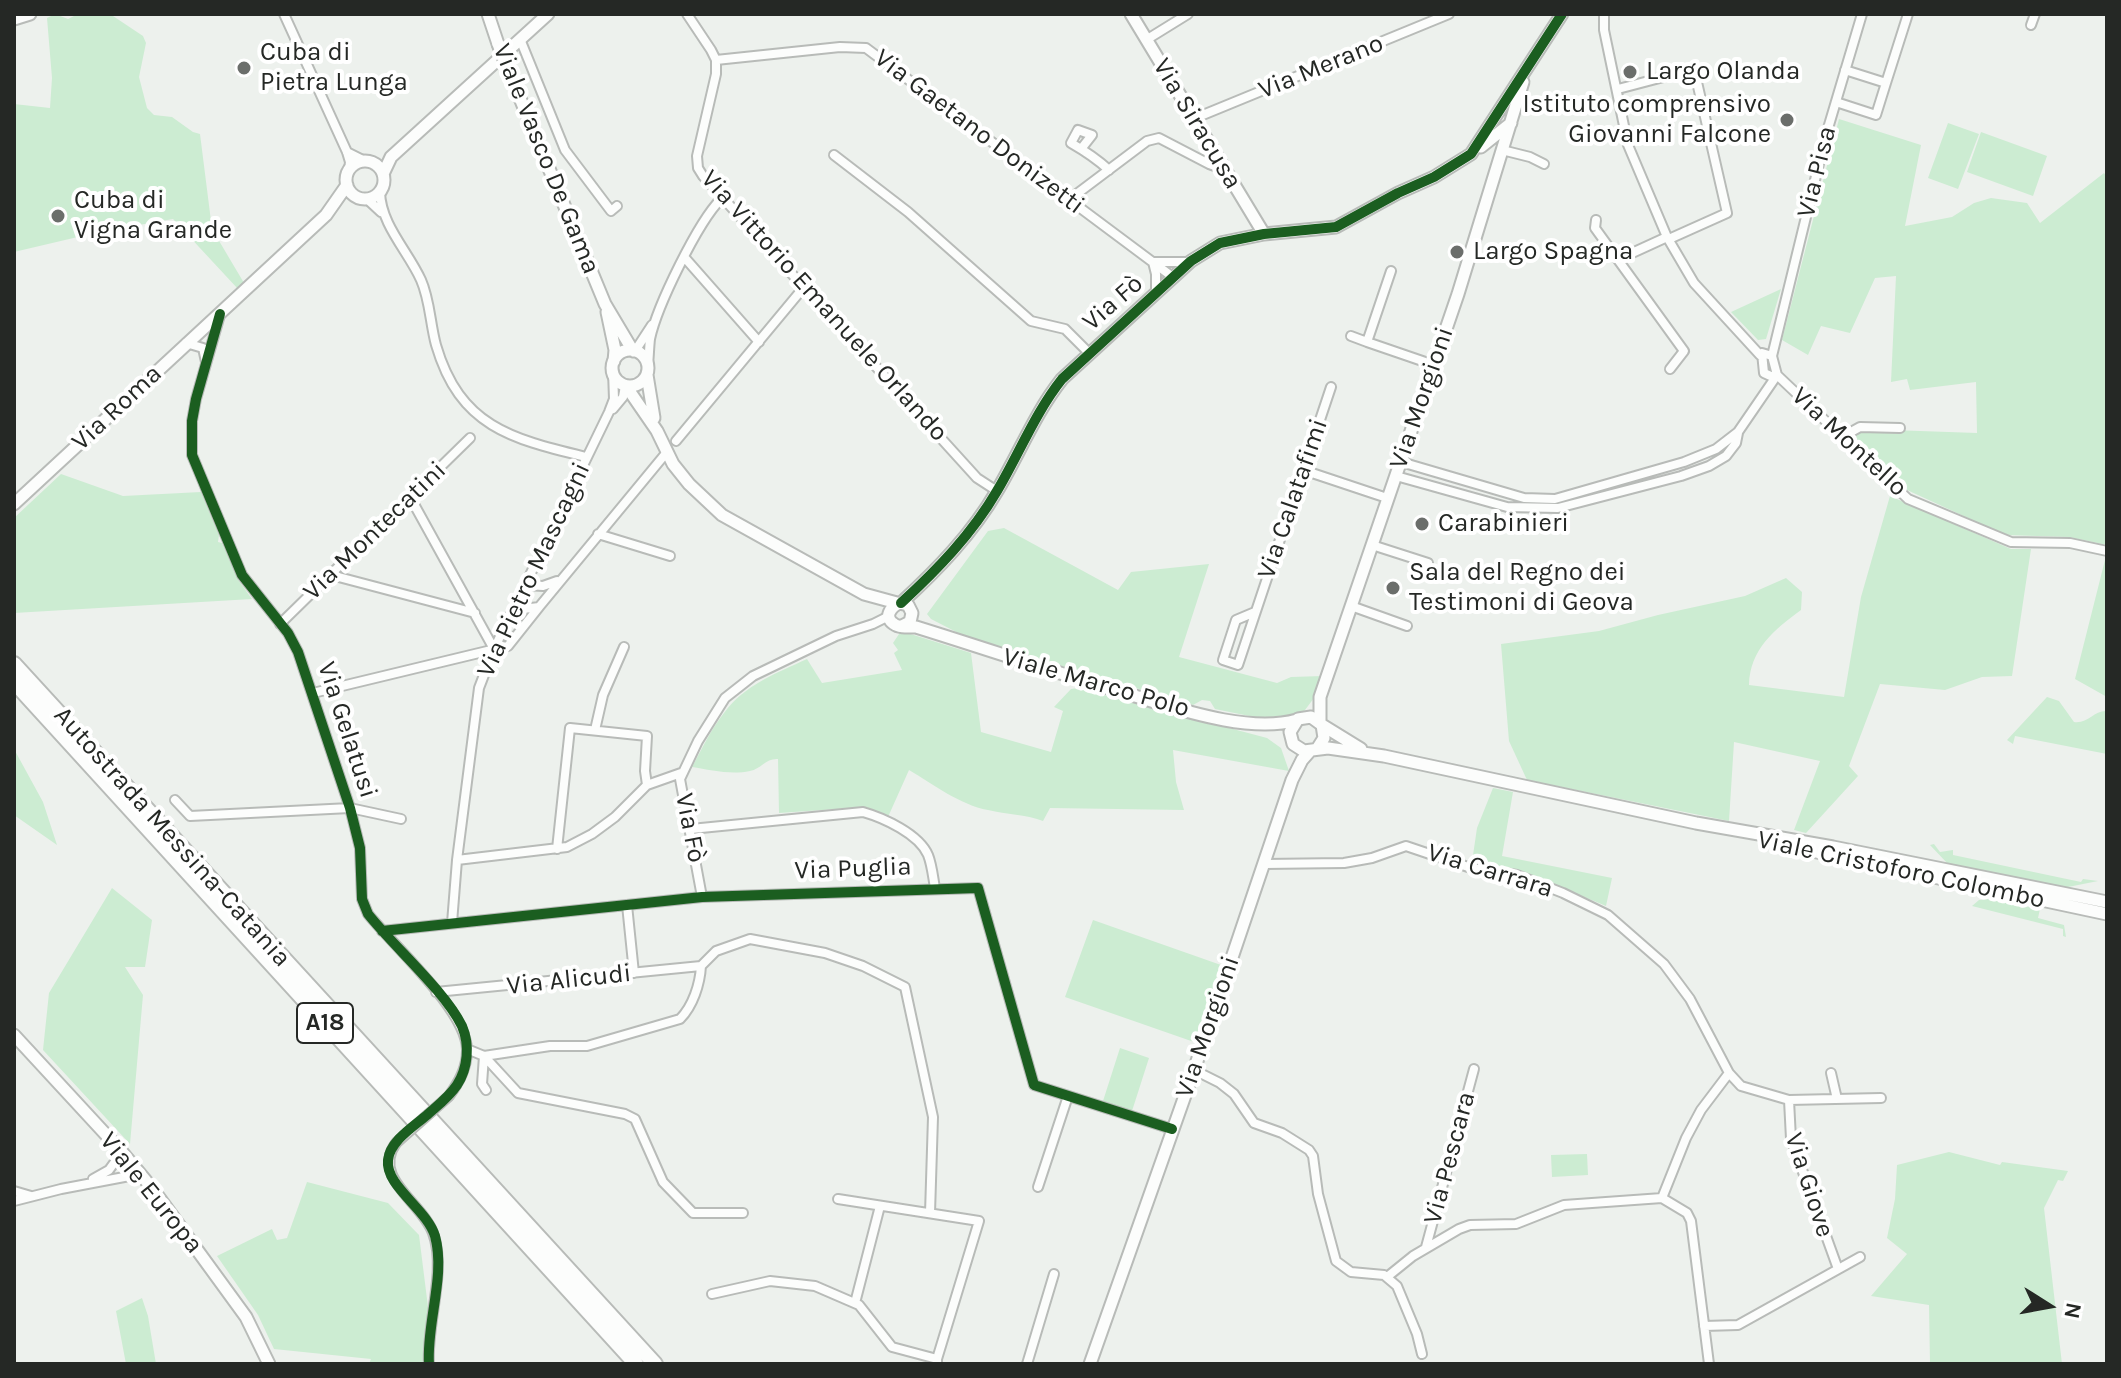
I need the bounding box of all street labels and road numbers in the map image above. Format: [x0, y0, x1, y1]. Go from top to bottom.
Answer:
street label: Via Merano [1254, 28, 1388, 106]
street label: Viale Vasco De Gama [486, 39, 606, 279]
street label: Via Gaetano Donizetti [868, 43, 1090, 221]
street label: Via Siracusa [1146, 53, 1248, 195]
street label: Via Pisa [1791, 123, 1843, 221]
street label: Via Vittorio Emanuele Orlando [694, 164, 954, 448]
street label: Via Fò [1076, 268, 1150, 338]
street label: Via Morgioni [1383, 323, 1461, 473]
street label: Via Roma [66, 359, 168, 457]
street label: Via Montello [1785, 381, 1913, 503]
street label: Via Calatafimi [1251, 415, 1335, 583]
street label: Via Montecatini [297, 455, 453, 607]
street label: Via Pietro Mascagni [470, 457, 598, 683]
street label: Viale Marco Polo [999, 641, 1193, 725]
street label: Via Gelatusi [310, 658, 384, 802]
street label: Autostrada Messina-Catania [47, 700, 297, 974]
street label: Via Fò [668, 791, 712, 865]
street label: Viale Cristoforo Colombo [1755, 824, 2047, 916]
street label: Via Carrara [1423, 837, 1557, 905]
street label: Via Puglia [794, 851, 912, 887]
street label: Via Morgioni [1169, 952, 1247, 1102]
street label: Via Alicudi [505, 958, 633, 1002]
road number: A18 [297, 1003, 353, 1043]
street label: Via Pescara [1417, 1088, 1483, 1228]
street label: Viale Europa [93, 1126, 209, 1260]
street label: Via Giove [1777, 1129, 1841, 1241]

